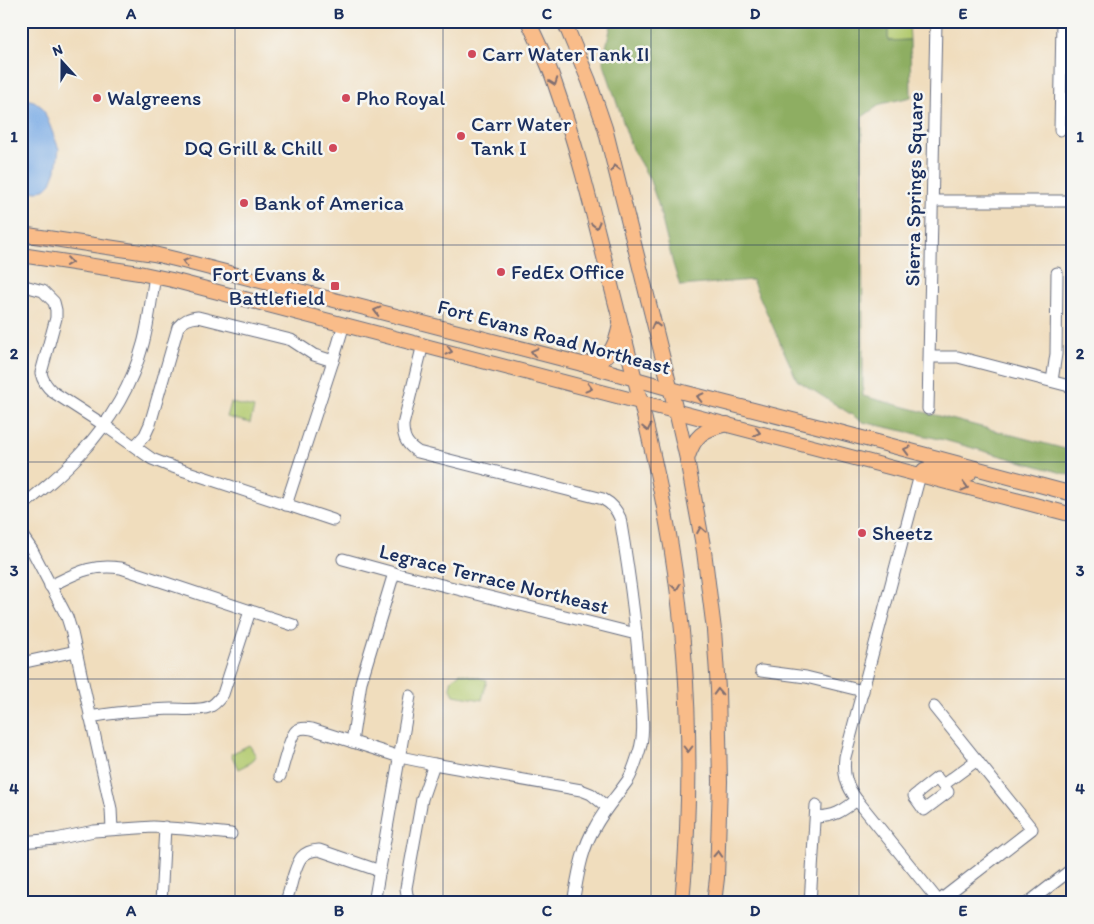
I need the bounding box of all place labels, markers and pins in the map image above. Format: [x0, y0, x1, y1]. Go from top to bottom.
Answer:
place label: Carr Water Tank II [482, 41, 650, 66]
marker: Carr Water Tank II [466, 48, 478, 60]
place label: Walgreens [107, 85, 201, 110]
place label: Pho Royal [356, 85, 445, 110]
marker: Walgreens [91, 92, 103, 104]
marker: Pho Royal [340, 92, 352, 104]
place label: Carr Water Tank I [471, 111, 572, 160]
marker: Carr Water Tank I [455, 130, 467, 142]
place label: DQ Grill & Chill [184, 135, 323, 160]
marker: DQ Grill & Chill [327, 142, 339, 154]
place label: Bank of America [254, 190, 404, 215]
marker: Bank of America [238, 197, 250, 209]
place label: FedEx Office [511, 259, 625, 284]
place label: Fort Evans & Battlefield [212, 261, 326, 310]
marker: FedEx Office [495, 266, 507, 278]
marker: Fort Evans & Battlefield [329, 280, 341, 292]
place label: Sheetz [872, 520, 933, 545]
marker: Sheetz [856, 527, 868, 539]

